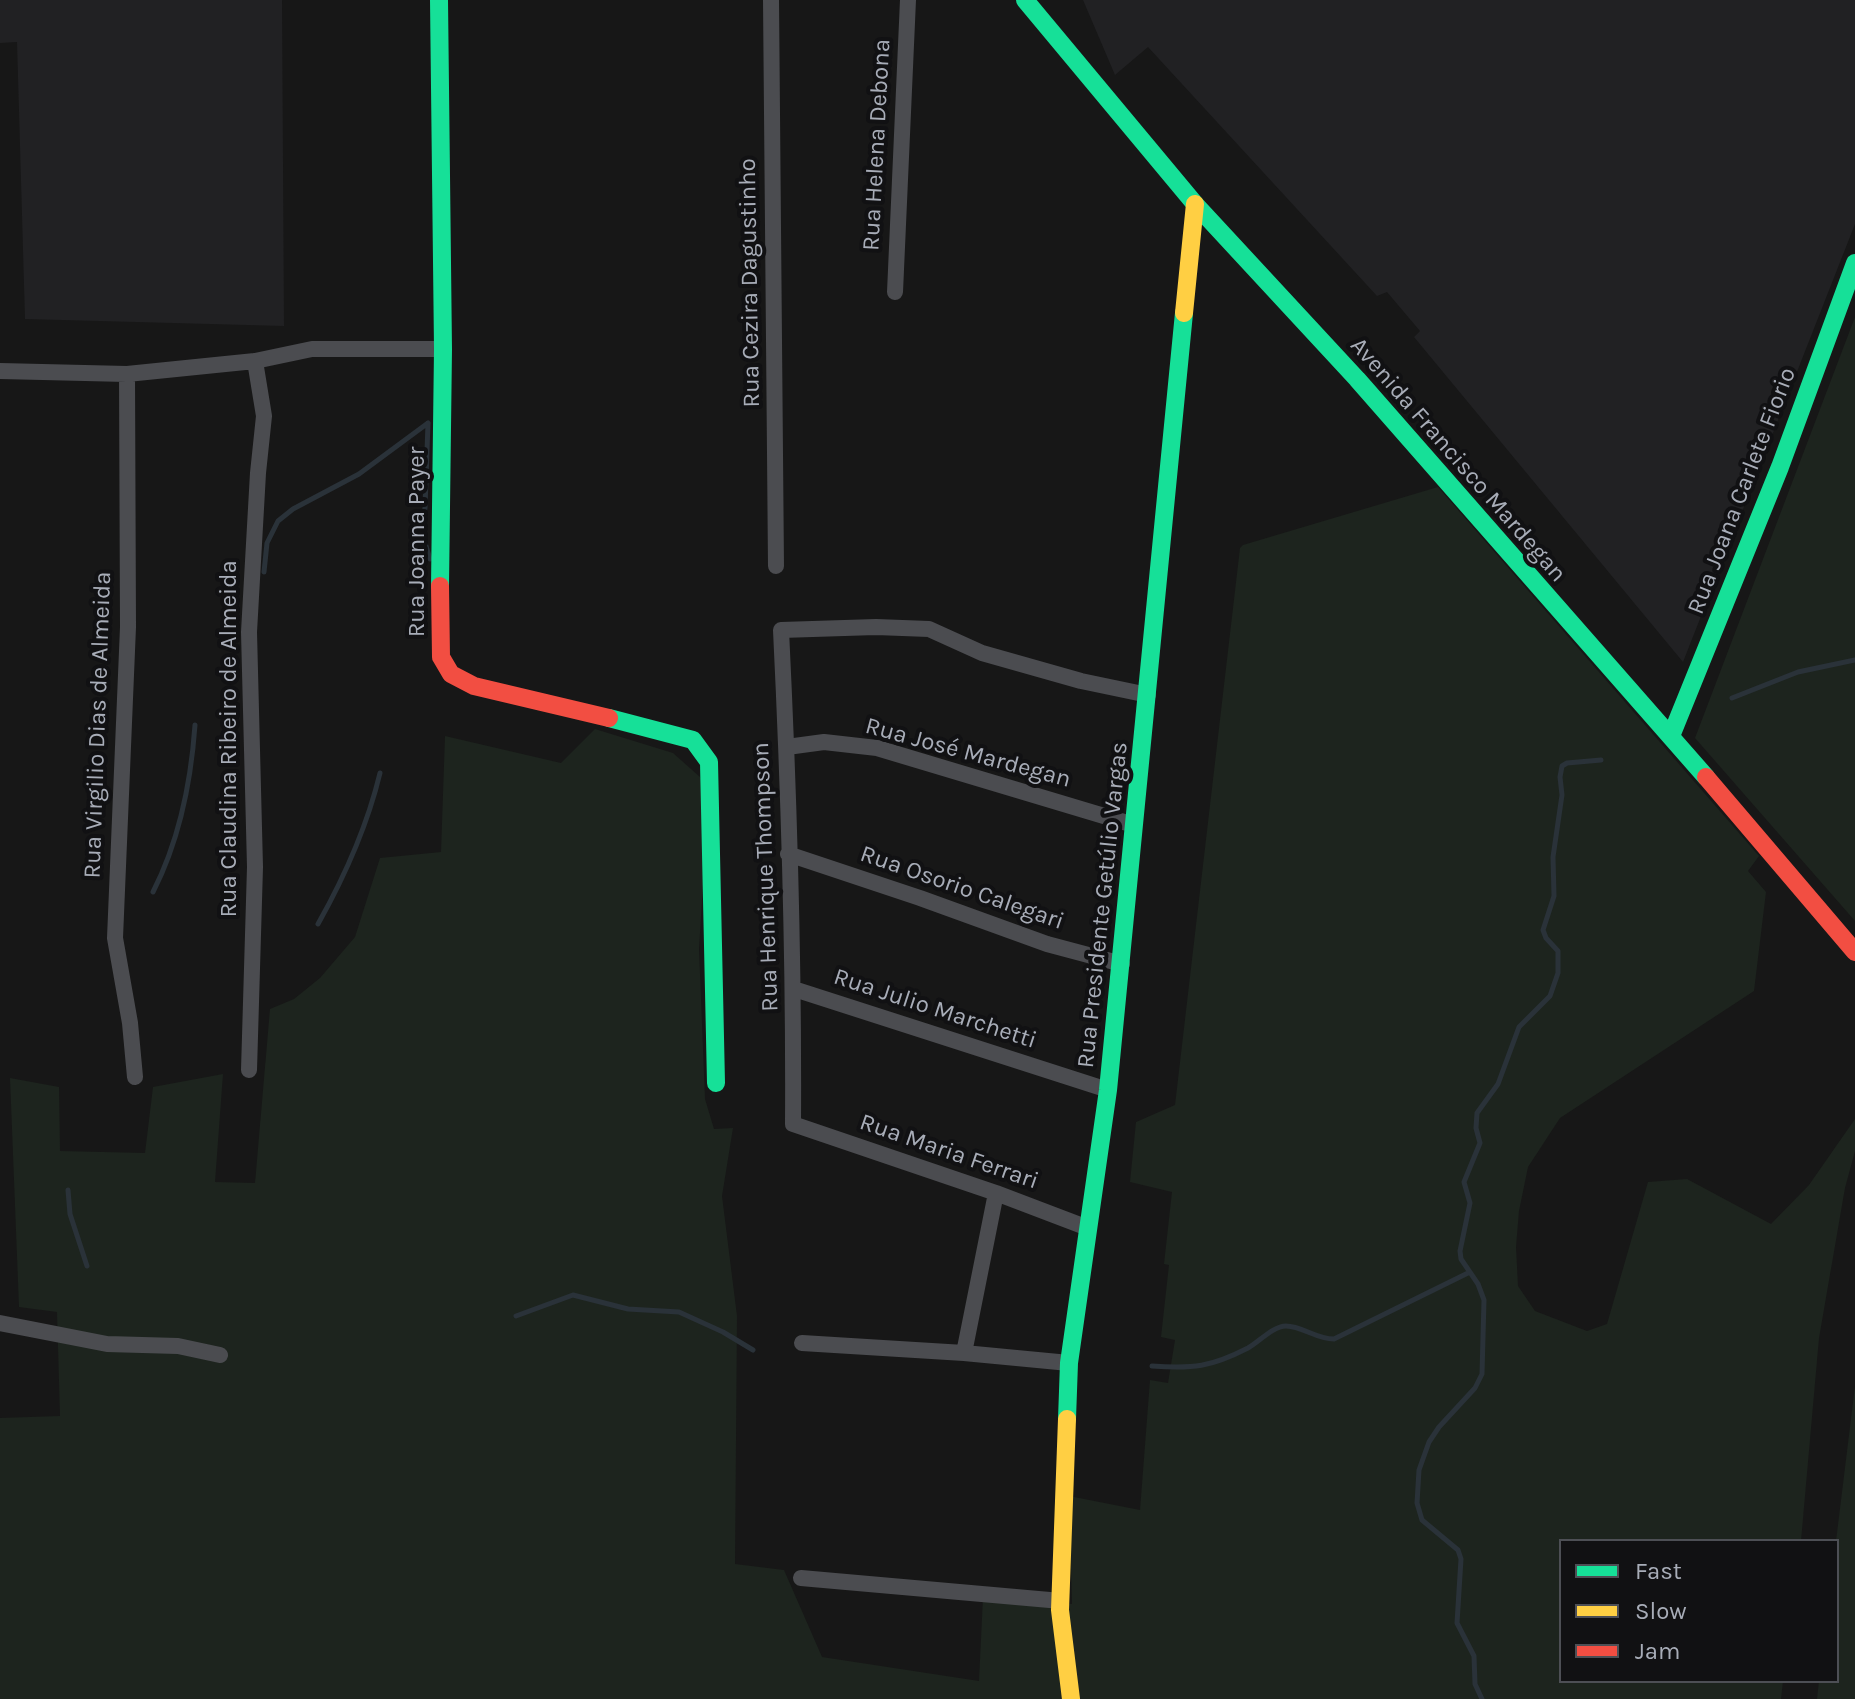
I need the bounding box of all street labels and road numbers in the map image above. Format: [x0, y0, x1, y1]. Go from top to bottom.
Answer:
street label: Rua Helena Debona [857, 38, 897, 252]
street label: Rua Cezira Dagustinho [733, 158, 767, 408]
street label: Avenida Francisco Mardegan [1344, 332, 1572, 588]
street label: Rua Joana Carlete Fiorio [1682, 364, 1802, 618]
street label: Rua Joanna Payer [403, 447, 431, 637]
street label: Rua Claudina Ribeiro de Almeida [215, 560, 243, 918]
street label: Rua Virgilio Dias de Almeida [78, 571, 118, 879]
street label: Rua José Mardegan [862, 712, 1074, 794]
street label: Rua Presidente Getúlio Vargas [1072, 740, 1134, 1070]
street label: Rua Henrique Thompson [747, 742, 785, 1012]
street label: Rua Osorio Calegari [856, 840, 1068, 936]
street label: Rua Julio Marchetti [830, 963, 1040, 1055]
street label: Rua Maria Ferrari [856, 1108, 1042, 1196]

